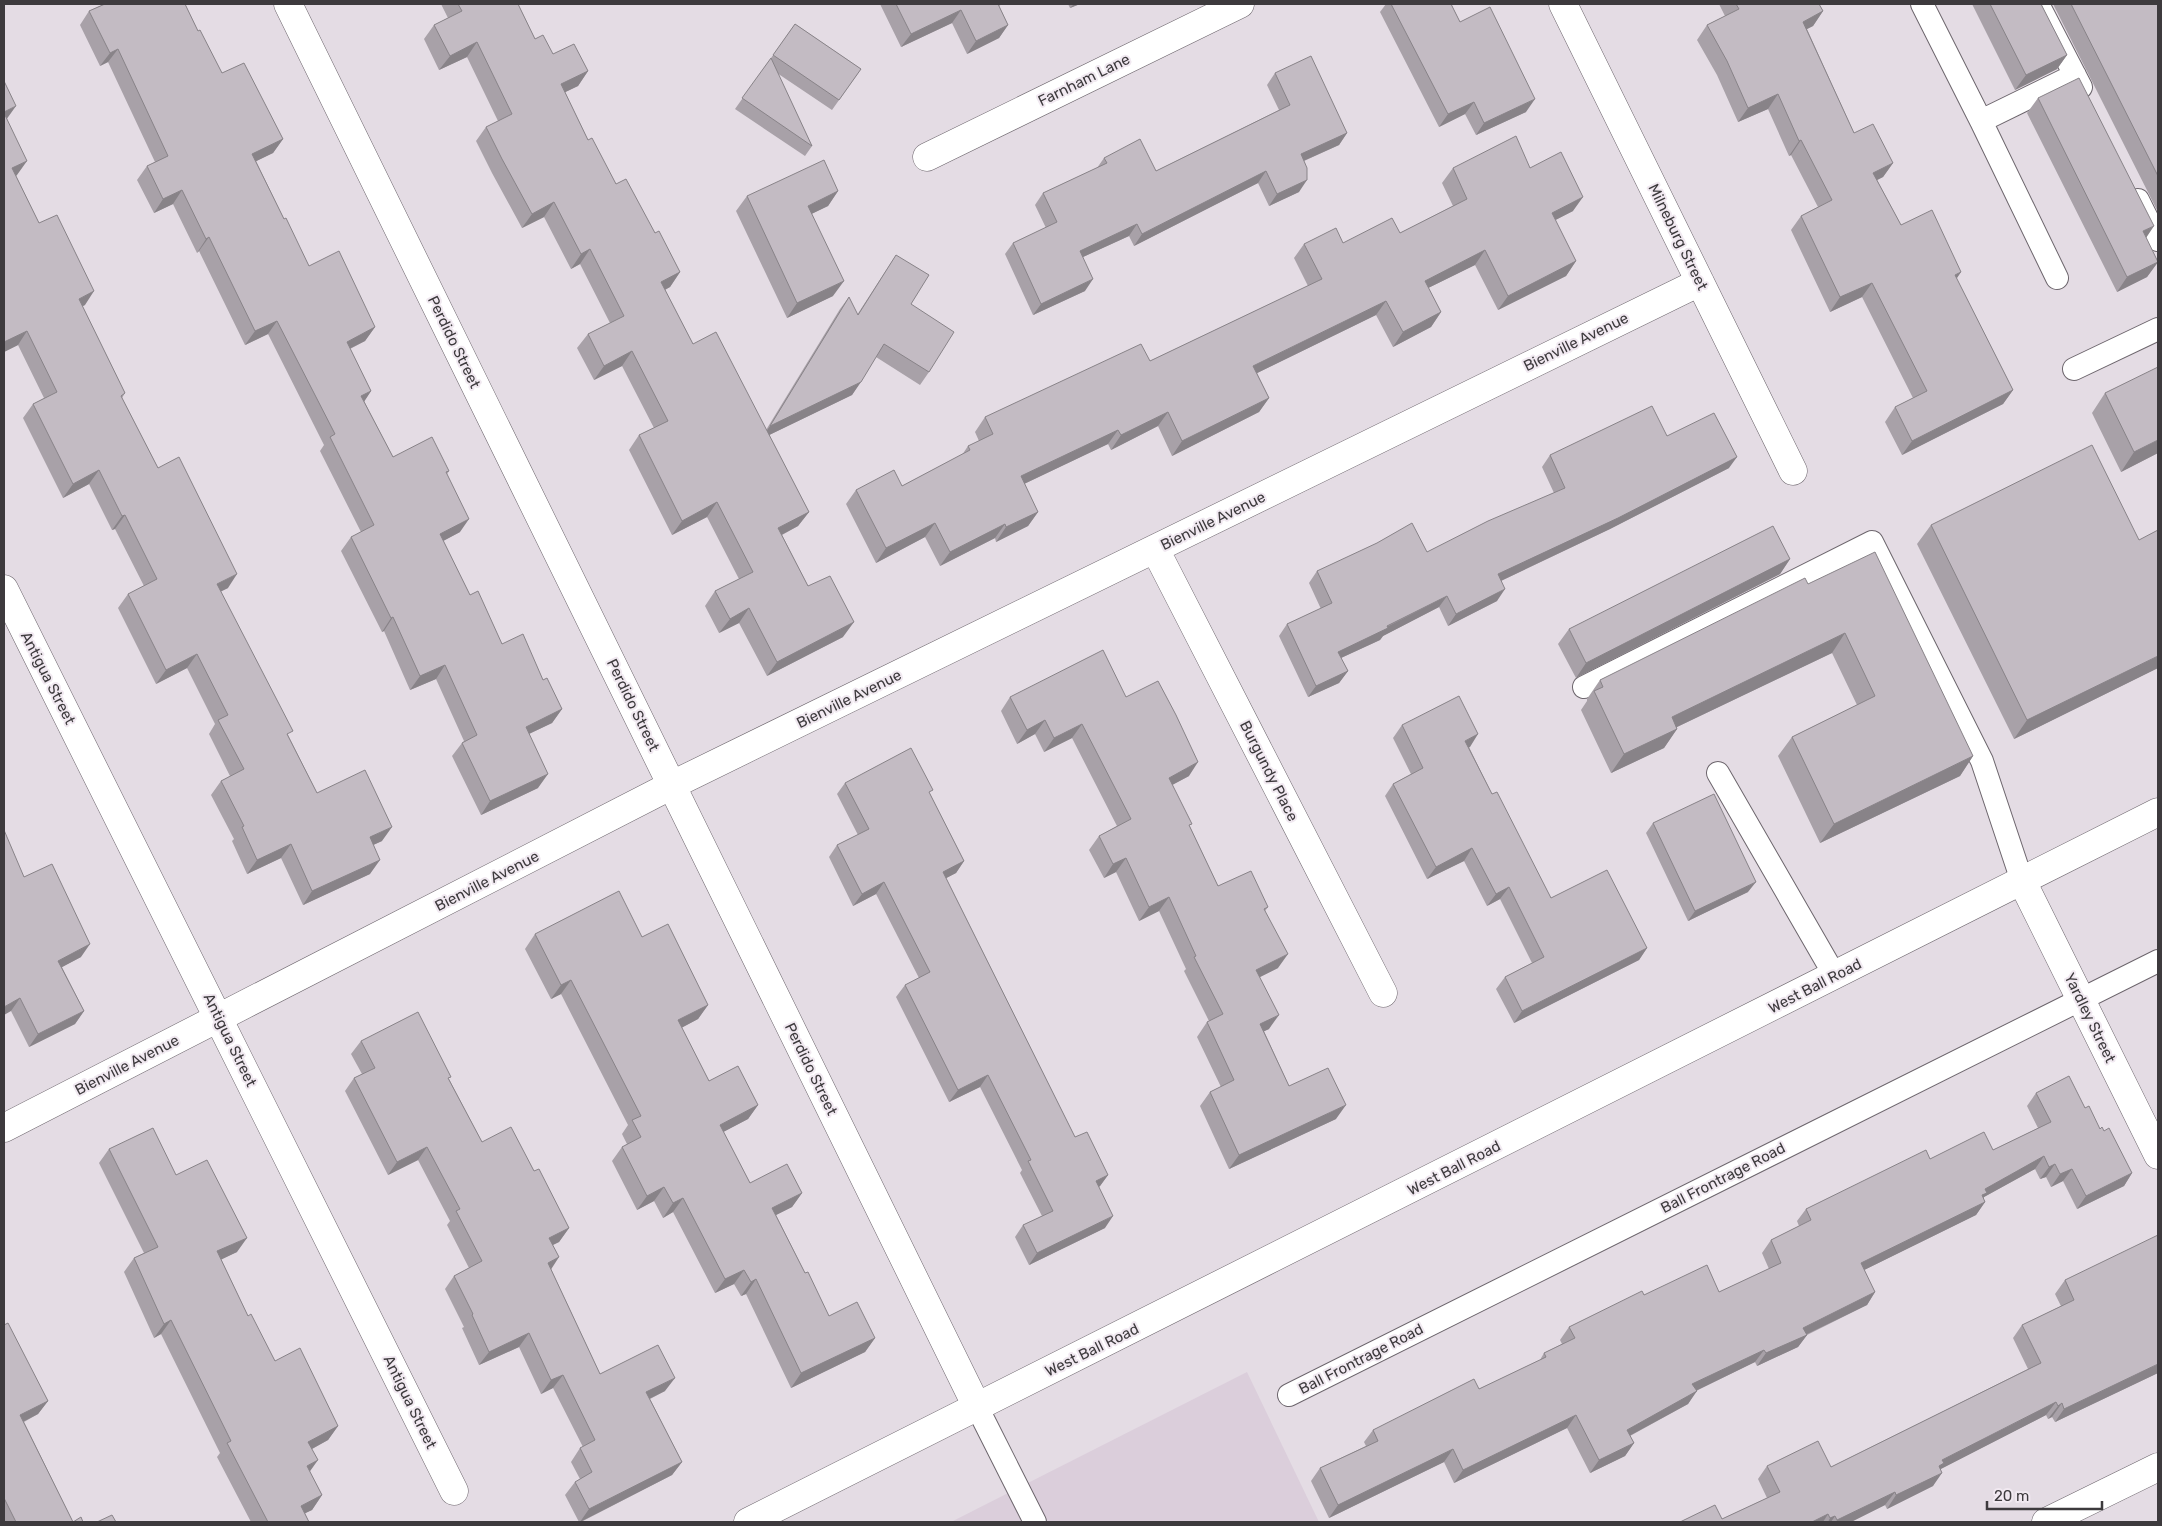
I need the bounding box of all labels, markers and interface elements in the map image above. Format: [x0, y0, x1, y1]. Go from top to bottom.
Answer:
street label: Farnham Lane [1035, 50, 1133, 110]
street label: Milneburg Street [1644, 181, 1712, 293]
street label: Perdido Street [424, 293, 484, 391]
street label: Bienville Avenue [1521, 309, 1631, 375]
street label: Bienville Avenue [1158, 488, 1268, 554]
street label: Antigua Street [17, 629, 79, 728]
street label: Perdido Street [603, 656, 663, 754]
street label: Bienville Avenue [794, 666, 904, 732]
street label: Burgundy Place [1236, 718, 1302, 824]
street label: Bienville Avenue [432, 847, 542, 915]
street label: West Ball Road [1765, 955, 1865, 1017]
street label: Yardley Street [2061, 970, 2120, 1066]
street label: Antigua Street [200, 990, 260, 1090]
street label: Perdido Street [781, 1020, 841, 1118]
street label: Bienville Avenue [72, 1031, 182, 1099]
street label: West Ball Road [1404, 1137, 1504, 1199]
street label: Ball Frontrage Road [1658, 1139, 1788, 1217]
street label: West Ball Road [1042, 1320, 1142, 1380]
street label: Ball Frontrage Road [1296, 1320, 1426, 1398]
street label: Antigua Street [380, 1352, 440, 1452]
scale bar [1987, 1478, 2102, 1510]
text: 20 m [1994, 1487, 2029, 1505]

